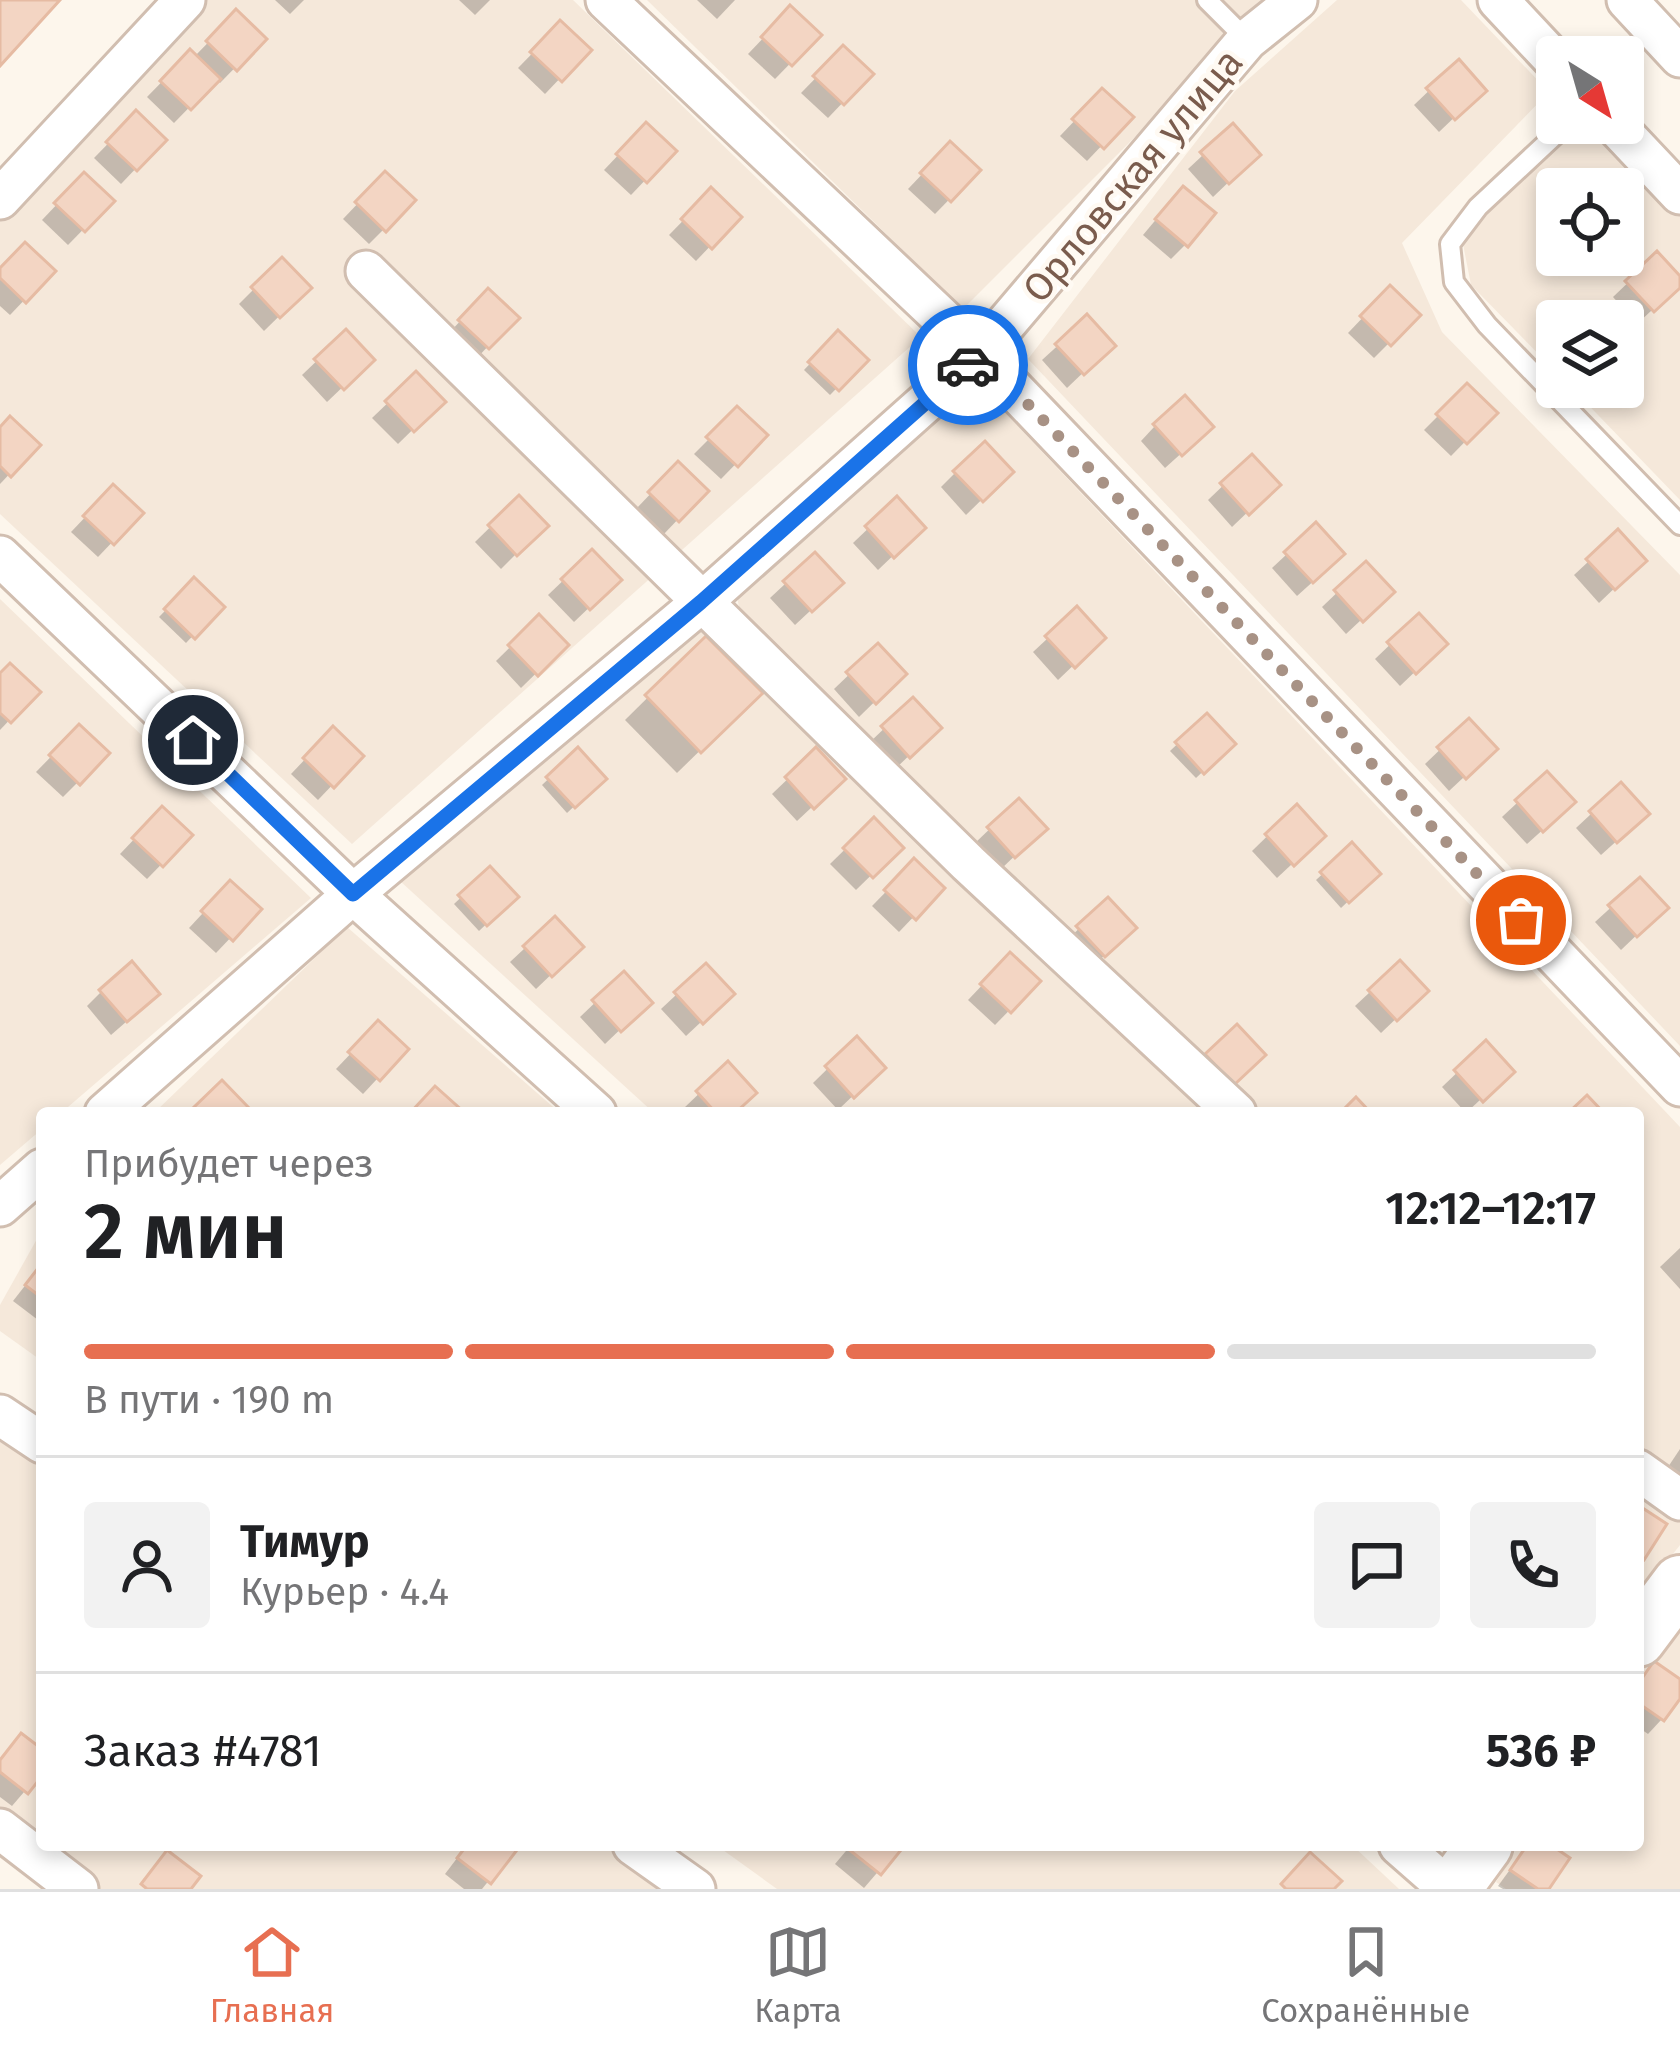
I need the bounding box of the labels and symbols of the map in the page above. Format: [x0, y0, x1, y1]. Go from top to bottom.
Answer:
north arrow [1536, 36, 1644, 144]
street label: Орловская улица [1013, 40, 1252, 312]
courier [908, 305, 1028, 425]
pin [142, 689, 244, 791]
pin [1470, 869, 1572, 971]

